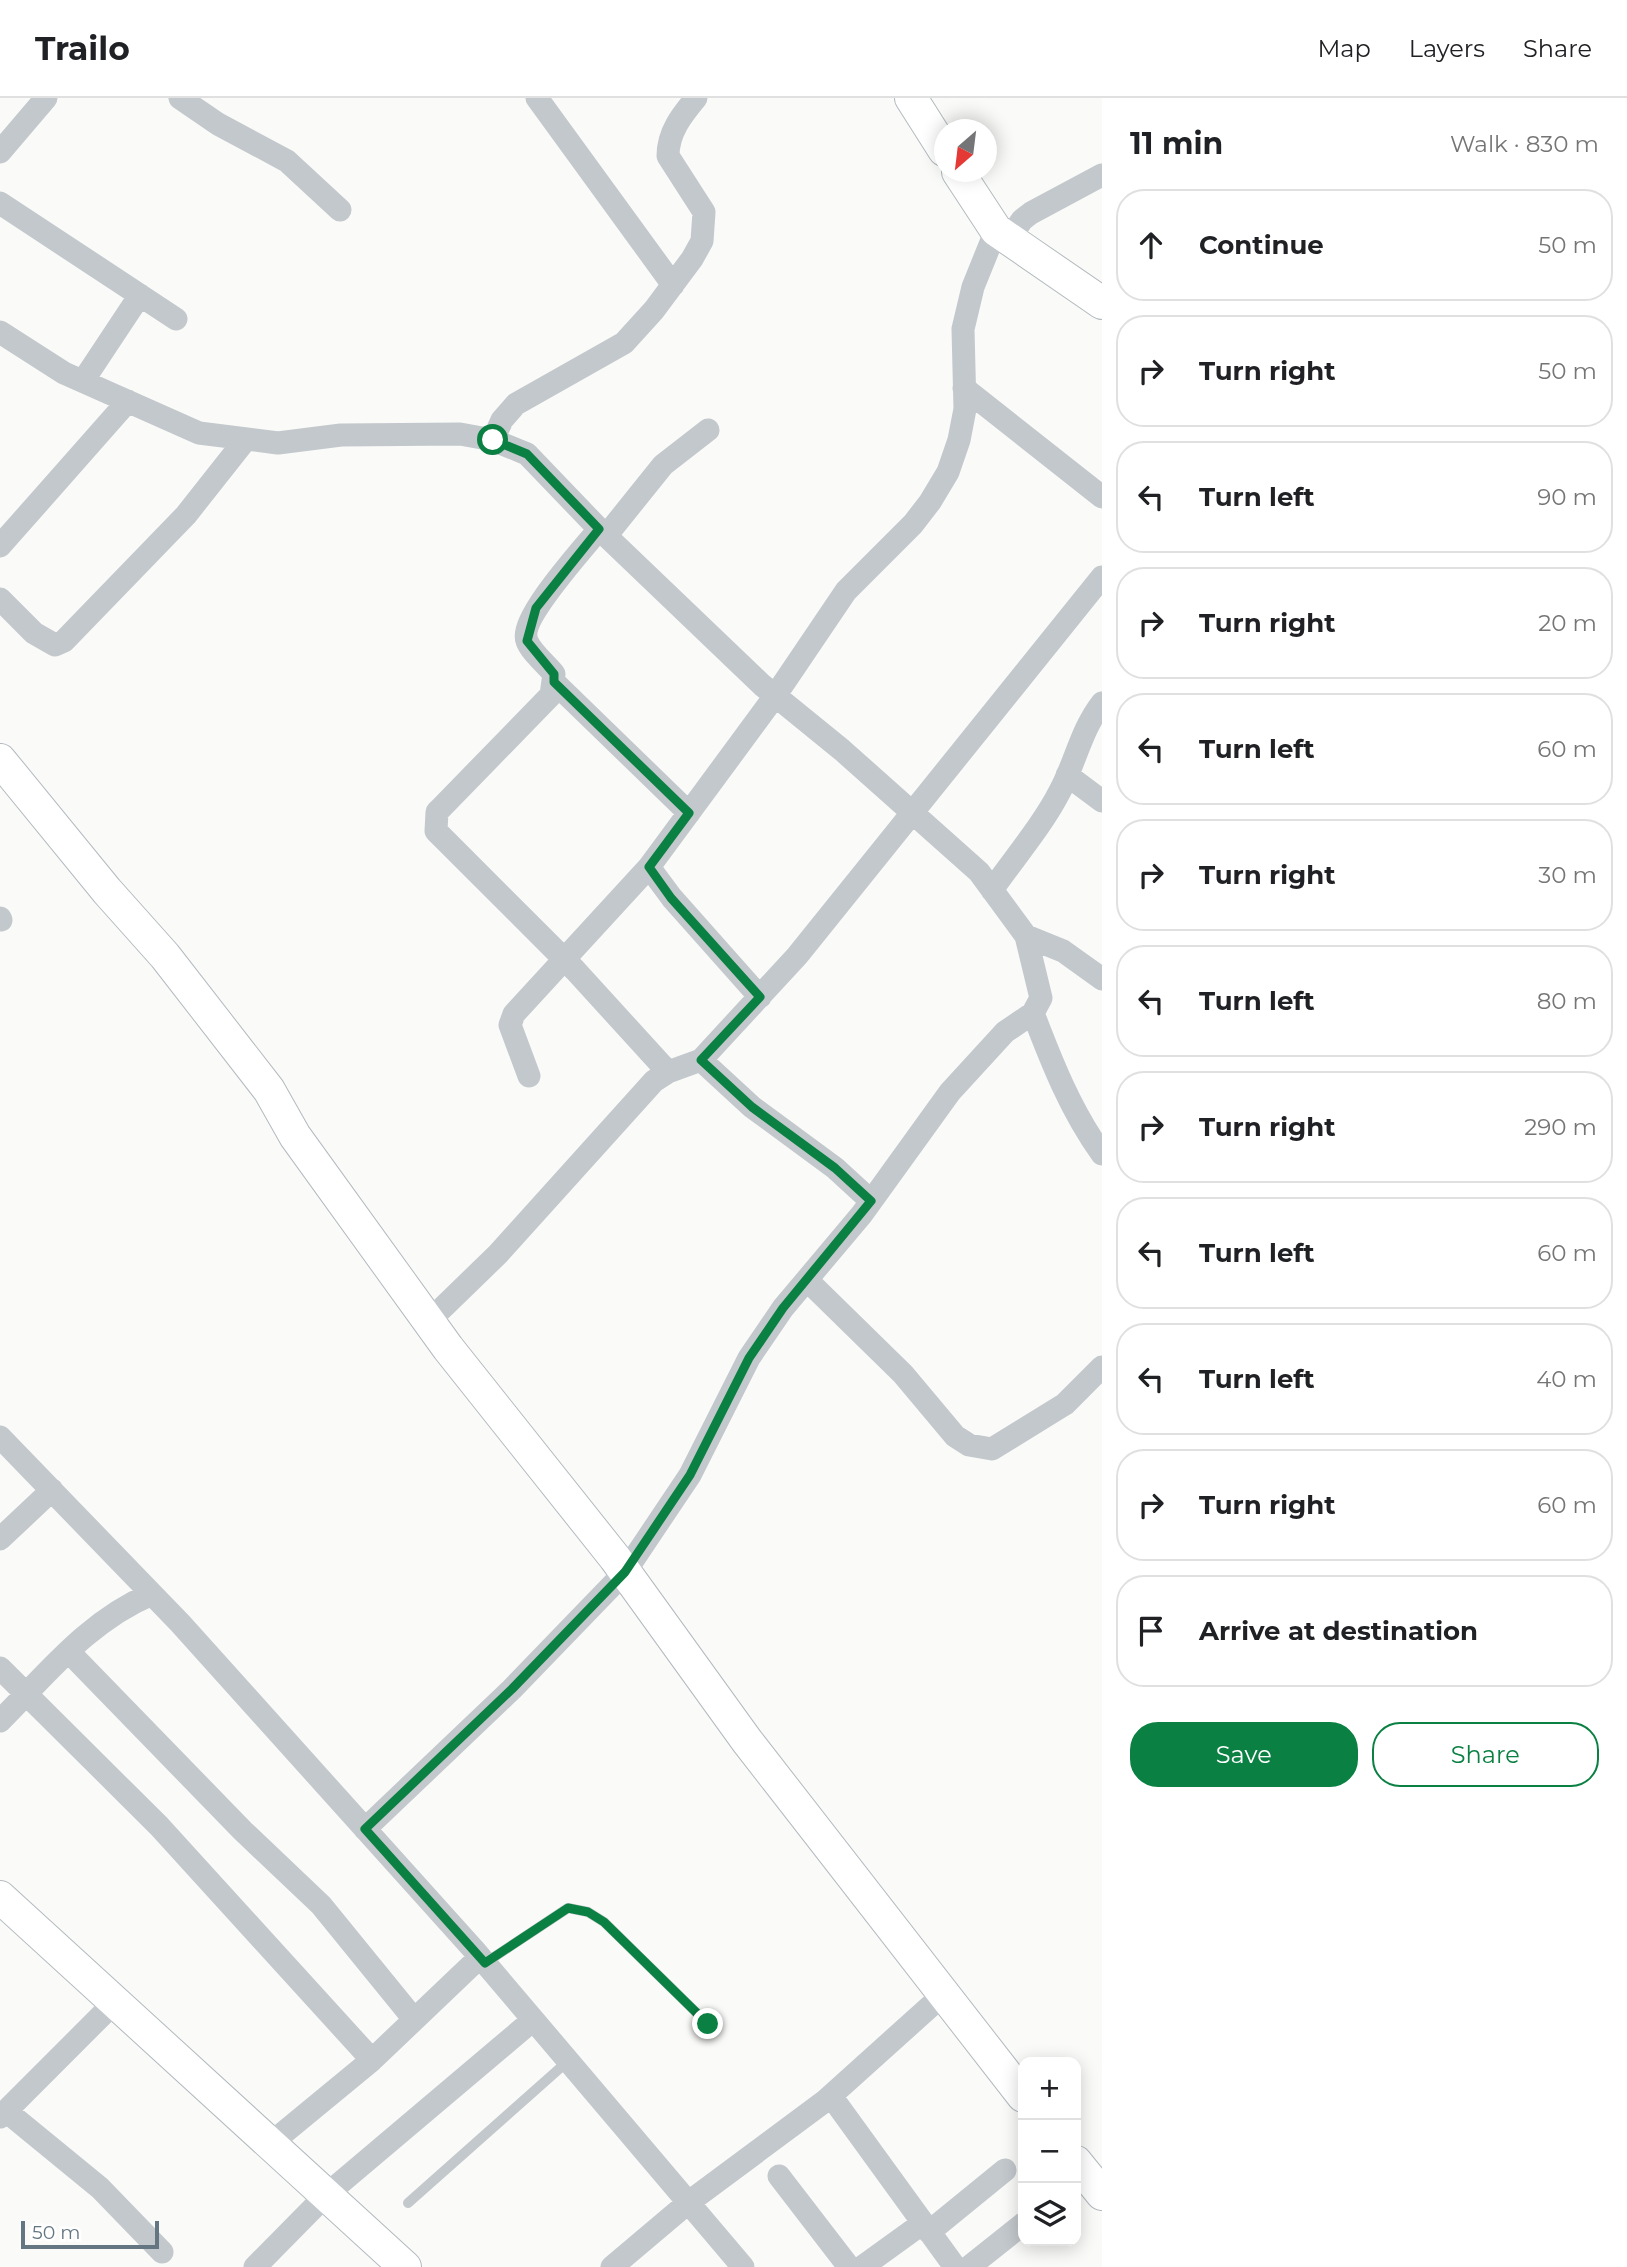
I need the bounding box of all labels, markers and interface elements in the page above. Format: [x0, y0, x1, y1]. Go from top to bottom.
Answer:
text: Trailo [35, 28, 130, 68]
text: Map [1317, 34, 1371, 63]
text: Layers [1409, 34, 1485, 63]
text: Share [1523, 34, 1592, 63]
north arrow [934, 119, 997, 182]
text: 11 min [1130, 125, 1223, 162]
text: Walk · 830 m [1450, 130, 1599, 158]
icon: ahead [1132, 226, 1170, 264]
text: Continue [1199, 229, 1324, 261]
text: 50 m [1538, 231, 1597, 259]
icon: right [1132, 352, 1170, 390]
text: Turn right [1199, 355, 1335, 387]
text: 50 m [1538, 357, 1597, 385]
route start [477, 424, 508, 455]
icon: left [1132, 478, 1170, 516]
text: Turn left [1199, 481, 1315, 513]
text: 90 m [1537, 483, 1597, 511]
icon: right [1132, 604, 1170, 642]
text: Turn right [1199, 607, 1335, 639]
text: 20 m [1538, 609, 1597, 637]
icon: left [1132, 730, 1170, 768]
text: Turn left [1199, 733, 1315, 765]
text: 60 m [1537, 735, 1597, 763]
icon: right [1132, 856, 1170, 894]
text: Turn right [1199, 859, 1335, 891]
text: 30 m [1538, 861, 1597, 889]
icon: left [1132, 982, 1170, 1020]
text: Turn left [1199, 985, 1315, 1017]
text: 80 m [1537, 987, 1597, 1015]
icon: right [1132, 1108, 1170, 1146]
text: Turn right [1199, 1111, 1335, 1143]
text: 290 m [1524, 1113, 1597, 1141]
icon: left [1132, 1234, 1170, 1272]
text: Turn left [1199, 1237, 1315, 1269]
text: 60 m [1537, 1239, 1597, 1267]
icon: left [1132, 1360, 1170, 1398]
text: Turn left [1199, 1363, 1315, 1395]
text: 40 m [1536, 1365, 1597, 1393]
icon: right [1132, 1486, 1170, 1524]
text: Turn right [1199, 1489, 1335, 1521]
text: 60 m [1537, 1491, 1597, 1519]
icon: arrive [1132, 1612, 1170, 1650]
text: Arrive at destination [1199, 1615, 1478, 1647]
button: Save [1130, 1722, 1358, 1787]
button: Share [1372, 1722, 1599, 1787]
route end [692, 2008, 723, 2039]
map controls [1018, 2057, 1081, 2246]
button: + [1018, 2057, 1081, 2120]
button: − [1018, 2120, 1081, 2183]
button: layers [1018, 2183, 1081, 2246]
scale bar [21, 2218, 159, 2250]
text: 50 m [32, 2221, 80, 2244]

